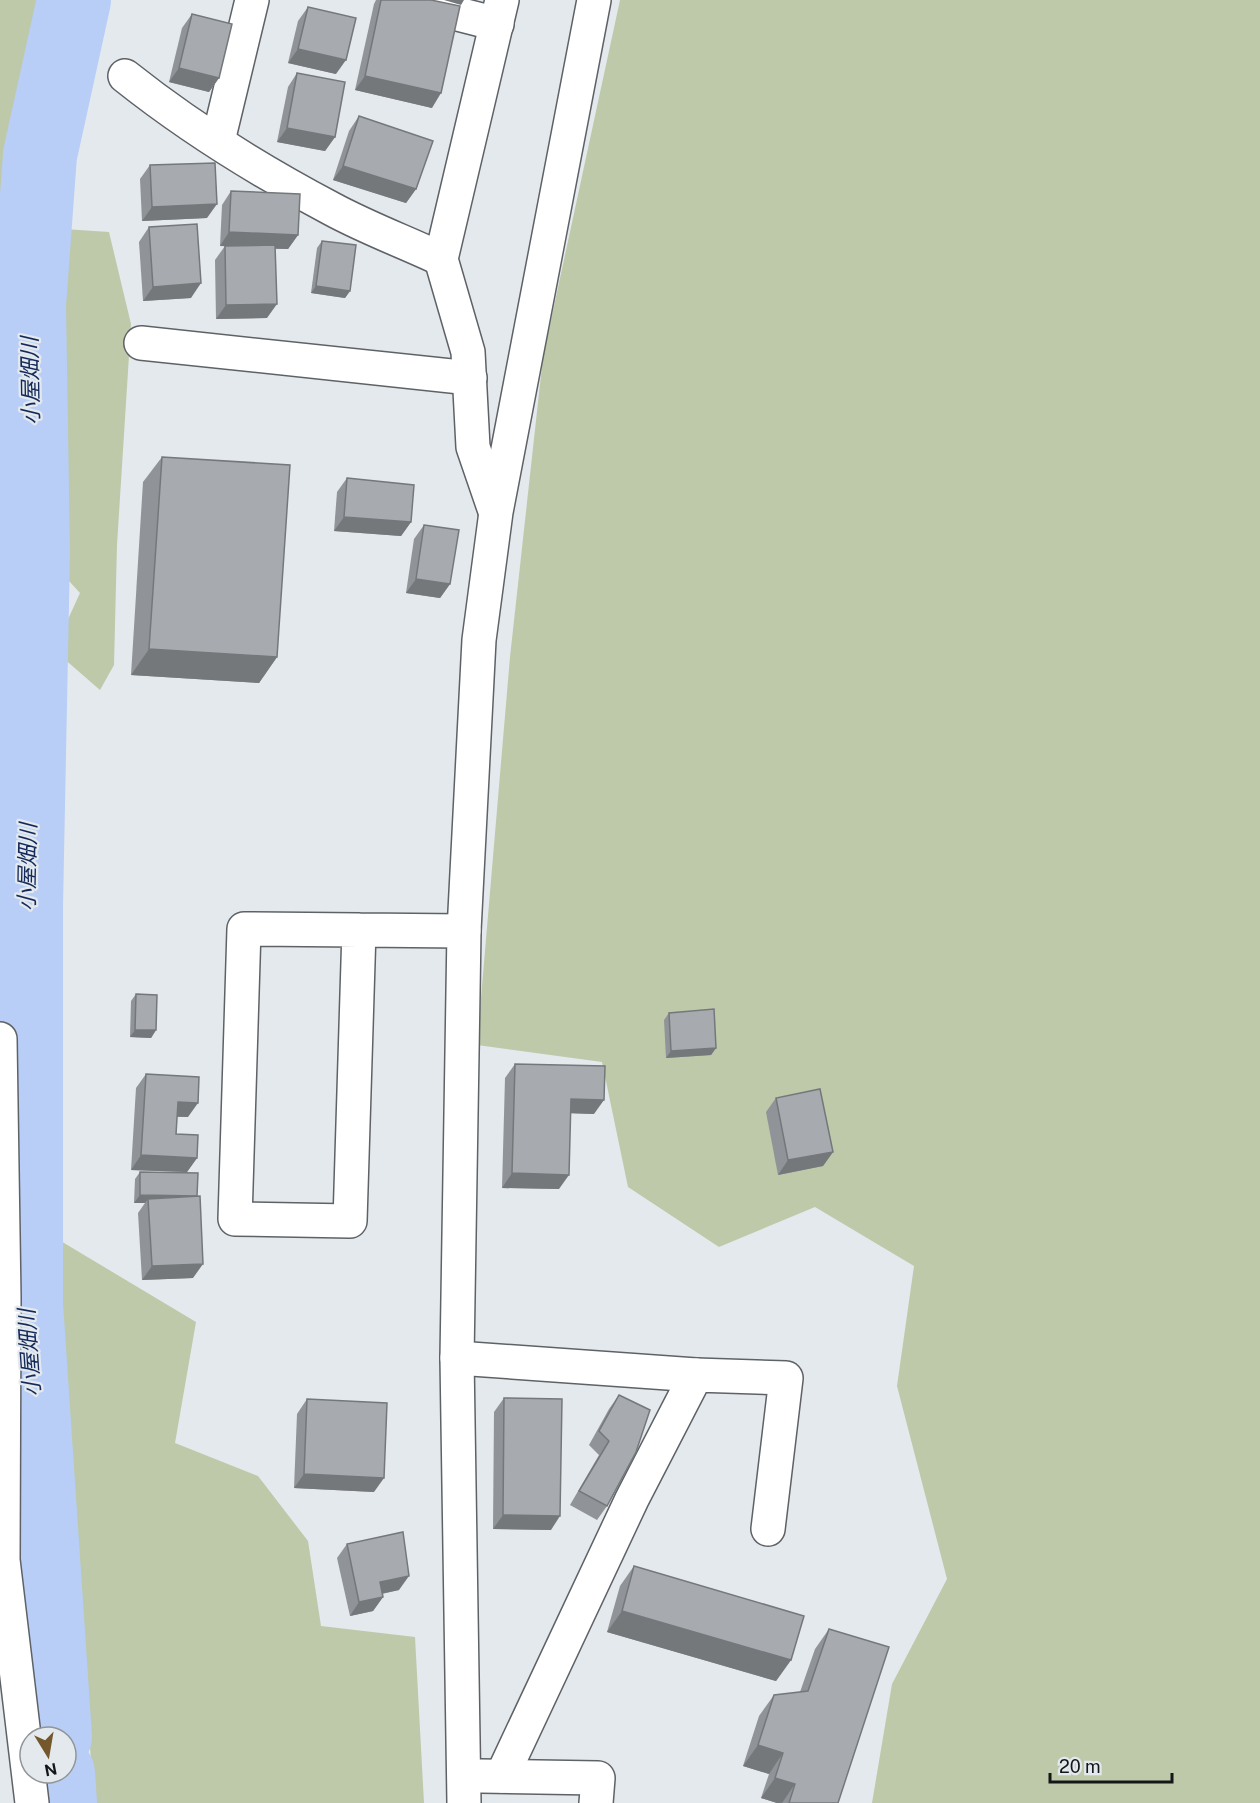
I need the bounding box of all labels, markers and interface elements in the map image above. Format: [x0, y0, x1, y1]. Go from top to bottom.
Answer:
water label: 小屋畑川 [16, 335, 44, 425]
water label: 小屋畑川 [13, 821, 41, 911]
water label: 小屋畑川 [13, 1306, 45, 1398]
north arrow [18, 1725, 78, 1785]
scale bar [1050, 1746, 1172, 1784]
text: 20 m [1059, 1756, 1101, 1777]
text: N [43, 1759, 59, 1780]

